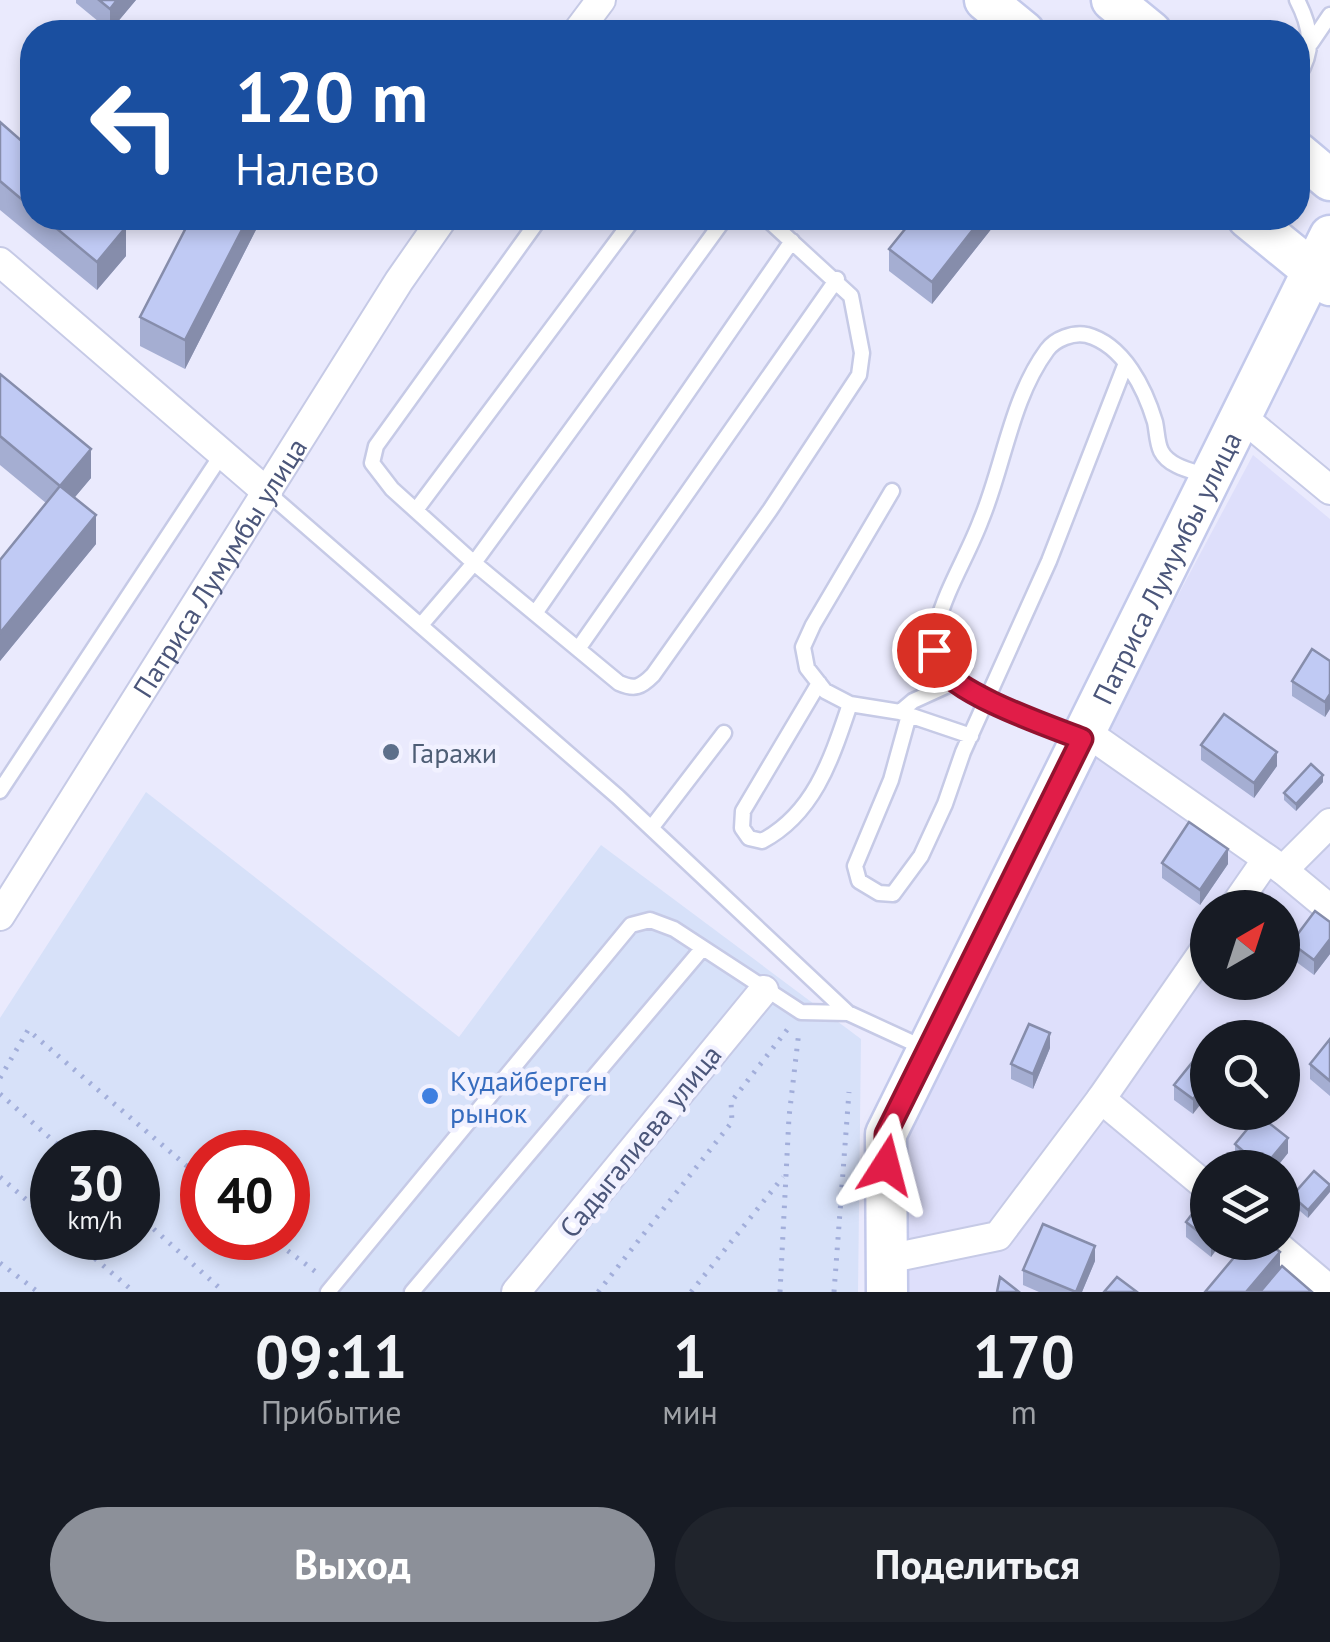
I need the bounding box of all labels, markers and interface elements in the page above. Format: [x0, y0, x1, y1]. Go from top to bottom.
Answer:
text: 120 m [235, 51, 428, 141]
icon: left [70, 60, 200, 190]
text: Налево [235, 139, 380, 197]
street label: Патриса Лумумбы улица [1083, 425, 1249, 710]
street label: Патриса Лумумбы улица [124, 430, 315, 704]
pin [892, 608, 977, 693]
icon: arrive [907, 623, 962, 678]
place label: Гаражи [411, 734, 497, 771]
marker: Гаражи [380, 741, 402, 763]
north arrow [1190, 890, 1300, 1000]
map controls [1190, 890, 1300, 1260]
button: search [1190, 1020, 1300, 1130]
street label: Садыгалиева улица [551, 1037, 729, 1245]
place label: Кудайберген рынок [450, 1062, 608, 1131]
marker: Кудайберген рынок [419, 1085, 441, 1107]
position arrow [834, 1113, 938, 1217]
speed limit sign: 40 [180, 1130, 310, 1260]
text: 30 [67, 1150, 123, 1215]
button: layers [1190, 1150, 1300, 1260]
text: km/h [68, 1204, 122, 1236]
text: 09:11 [255, 1317, 407, 1395]
text: 1 [673, 1317, 707, 1395]
text: 170 [973, 1317, 1075, 1395]
text: Прибытие [261, 1391, 401, 1433]
text: мин [662, 1391, 718, 1433]
text: m [1011, 1391, 1037, 1433]
button: Выход [50, 1507, 655, 1622]
button: Поделиться [675, 1507, 1280, 1622]

